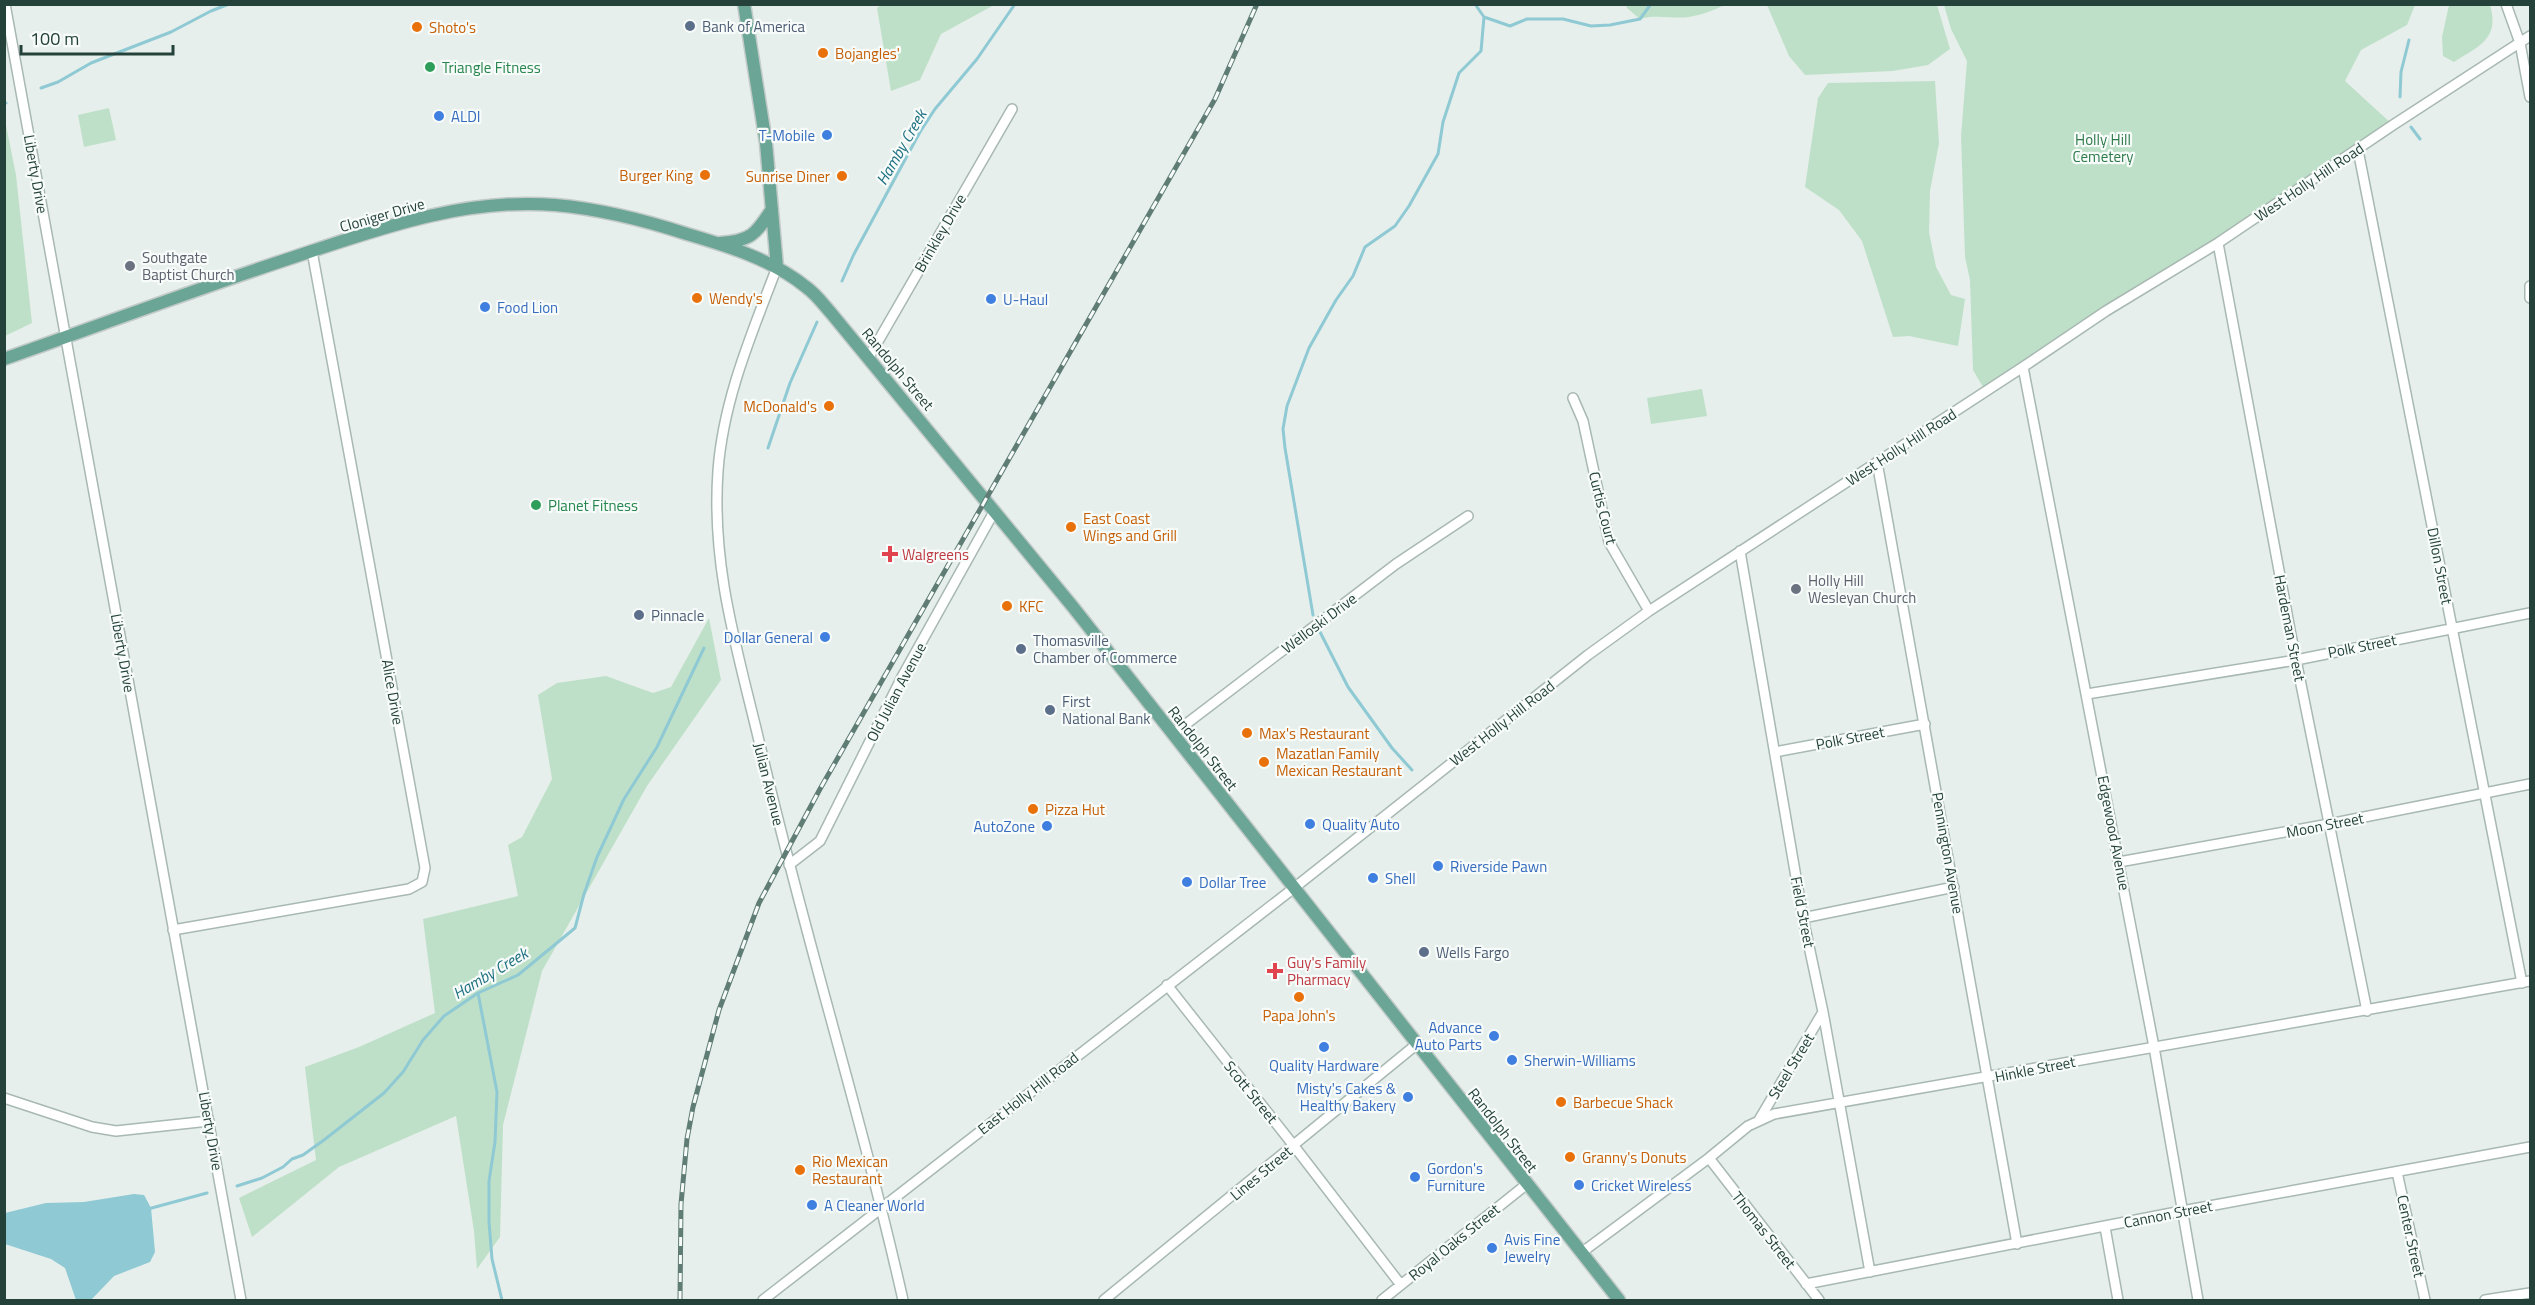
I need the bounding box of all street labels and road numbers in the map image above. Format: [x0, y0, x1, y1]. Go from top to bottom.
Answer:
street label: Liberty Drive [18, 133, 54, 215]
street label: West Holly Hill Road [2250, 137, 2368, 227]
street label: Brinkley Drive [908, 189, 972, 277]
street label: Cloniger Drive [337, 192, 427, 238]
street label: Randolph Street [856, 323, 940, 416]
street label: West Holly Hill Road [1841, 403, 1961, 491]
street label: Curtis Court [1583, 469, 1623, 548]
street label: Dillon Street [2421, 526, 2459, 607]
street label: Hardeman Street [2268, 573, 2312, 684]
street label: Welloski Drive [1277, 587, 1361, 659]
street label: Liberty Drive [105, 612, 141, 694]
street label: Polk Street [2326, 628, 2399, 664]
street label: Old Julian Avenue [860, 638, 932, 746]
street label: Alice Drive [376, 658, 410, 726]
street label: West Holly Hill Road [1445, 675, 1559, 771]
street label: Randolph Street [1163, 701, 1244, 796]
street label: Polk Street [1814, 720, 1887, 756]
street label: Julian Avenue [748, 740, 790, 828]
street label: Edgewood Avenue [2092, 774, 2136, 892]
street label: Pennington Avenue [1926, 790, 1970, 916]
street label: Moon Street [2284, 806, 2366, 844]
street label: Field Street [1785, 874, 1821, 950]
street label: Steel Street [1762, 1028, 1820, 1104]
street label: East Holly Hill Road [972, 1046, 1084, 1140]
street label: Hinkle Street [1993, 1050, 2078, 1088]
street label: Scott Street [1218, 1056, 1284, 1129]
street label: Randolph Street [1463, 1083, 1544, 1178]
street label: Liberty Drive [193, 1090, 229, 1172]
street label: Lines Street [1225, 1140, 1298, 1206]
street label: Thomas Street [1726, 1186, 1802, 1274]
street label: Center Street [2391, 1193, 2431, 1280]
street label: Cannon Street [2122, 1194, 2215, 1234]
street label: Royal Oaks Street [1403, 1197, 1505, 1286]

